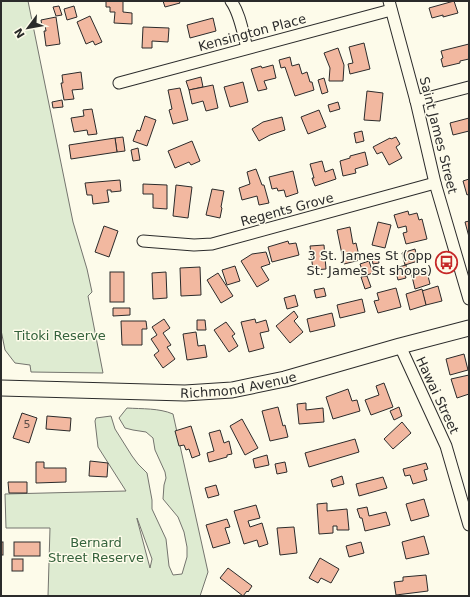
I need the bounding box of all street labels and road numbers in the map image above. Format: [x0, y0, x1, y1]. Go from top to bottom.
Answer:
street label: Kensington Place [197, 11, 308, 54]
street label: Saint James Street [417, 75, 460, 195]
street label: Regents Grove [239, 190, 335, 229]
street label: Hawai Street [413, 354, 462, 436]
street label: Richmond Avenue [180, 369, 298, 401]

